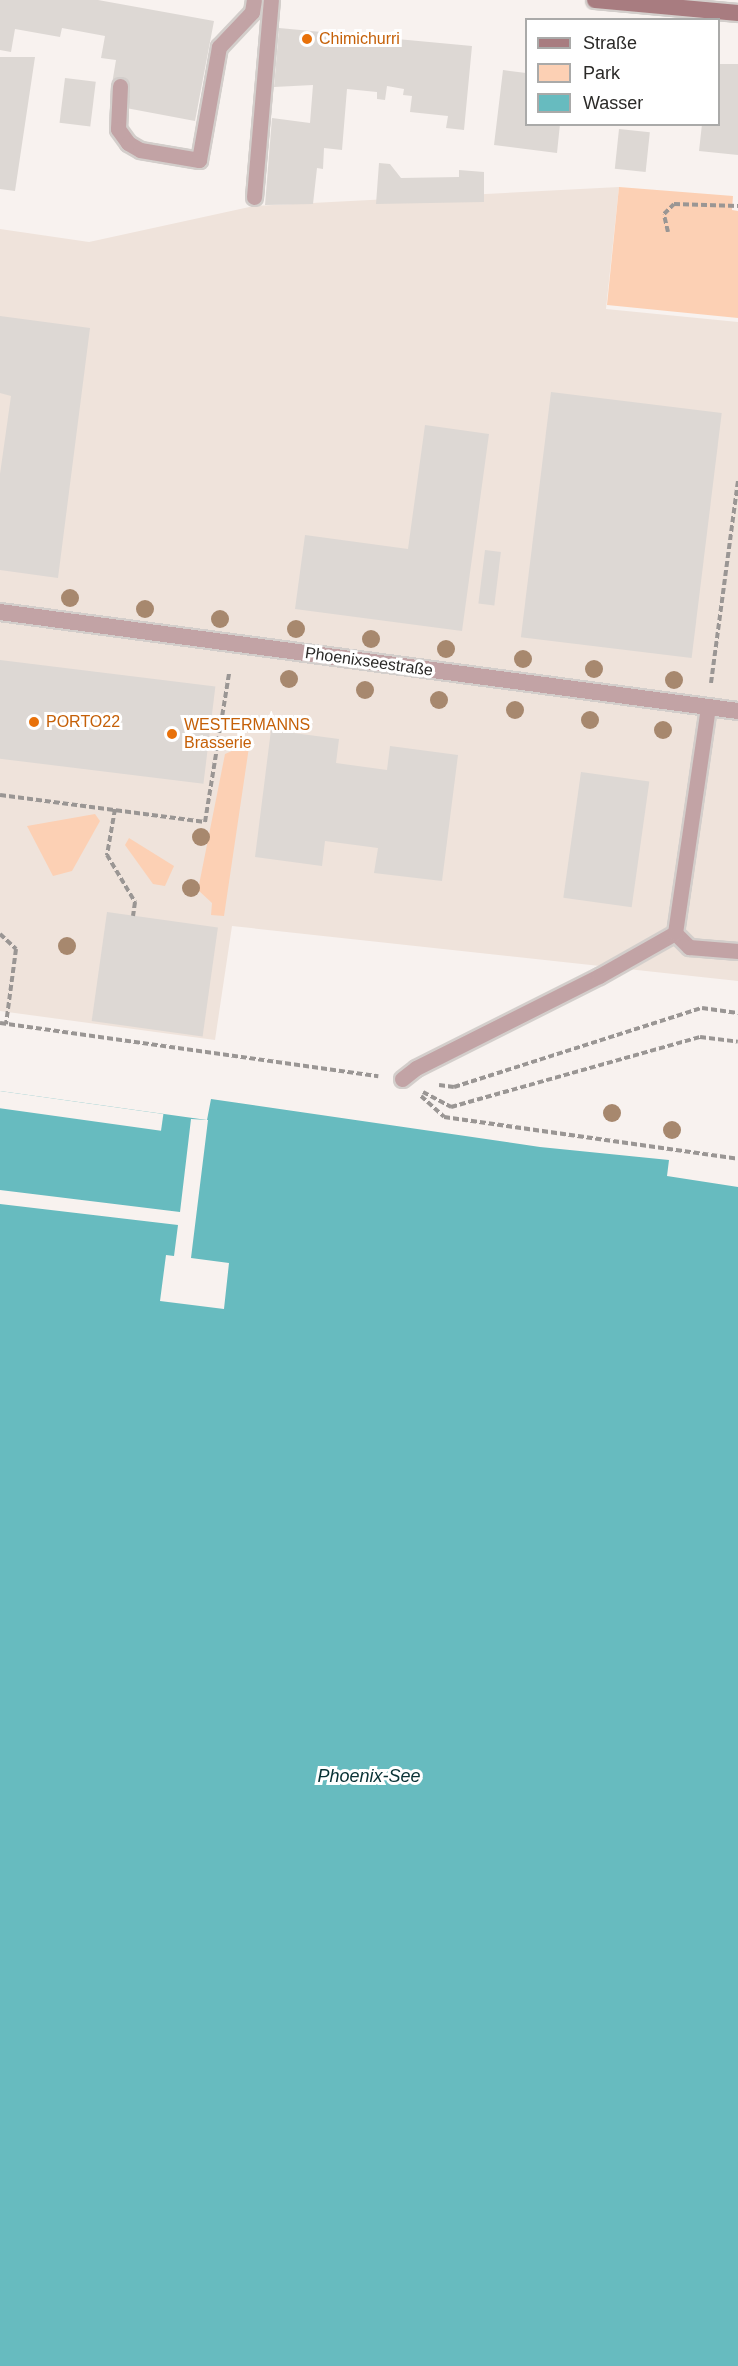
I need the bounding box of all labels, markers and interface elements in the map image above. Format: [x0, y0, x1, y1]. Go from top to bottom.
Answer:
legend [525, 18, 720, 126]
place label: Chimichurri [319, 29, 400, 49]
marker: Chimichurri [300, 32, 314, 46]
text: Straße [583, 33, 637, 53]
text: Park [583, 63, 620, 83]
text: Wasser [583, 93, 643, 113]
street label: Phoenixseestraße [304, 644, 434, 680]
place label: PORTO22 [46, 712, 120, 732]
marker: PORTO22 [27, 715, 41, 729]
place label: WESTERMANNS Brasserie [184, 715, 310, 753]
marker: WESTERMANNS Brasserie [165, 727, 179, 741]
water label: Phoenix-See [317, 1765, 421, 1787]

